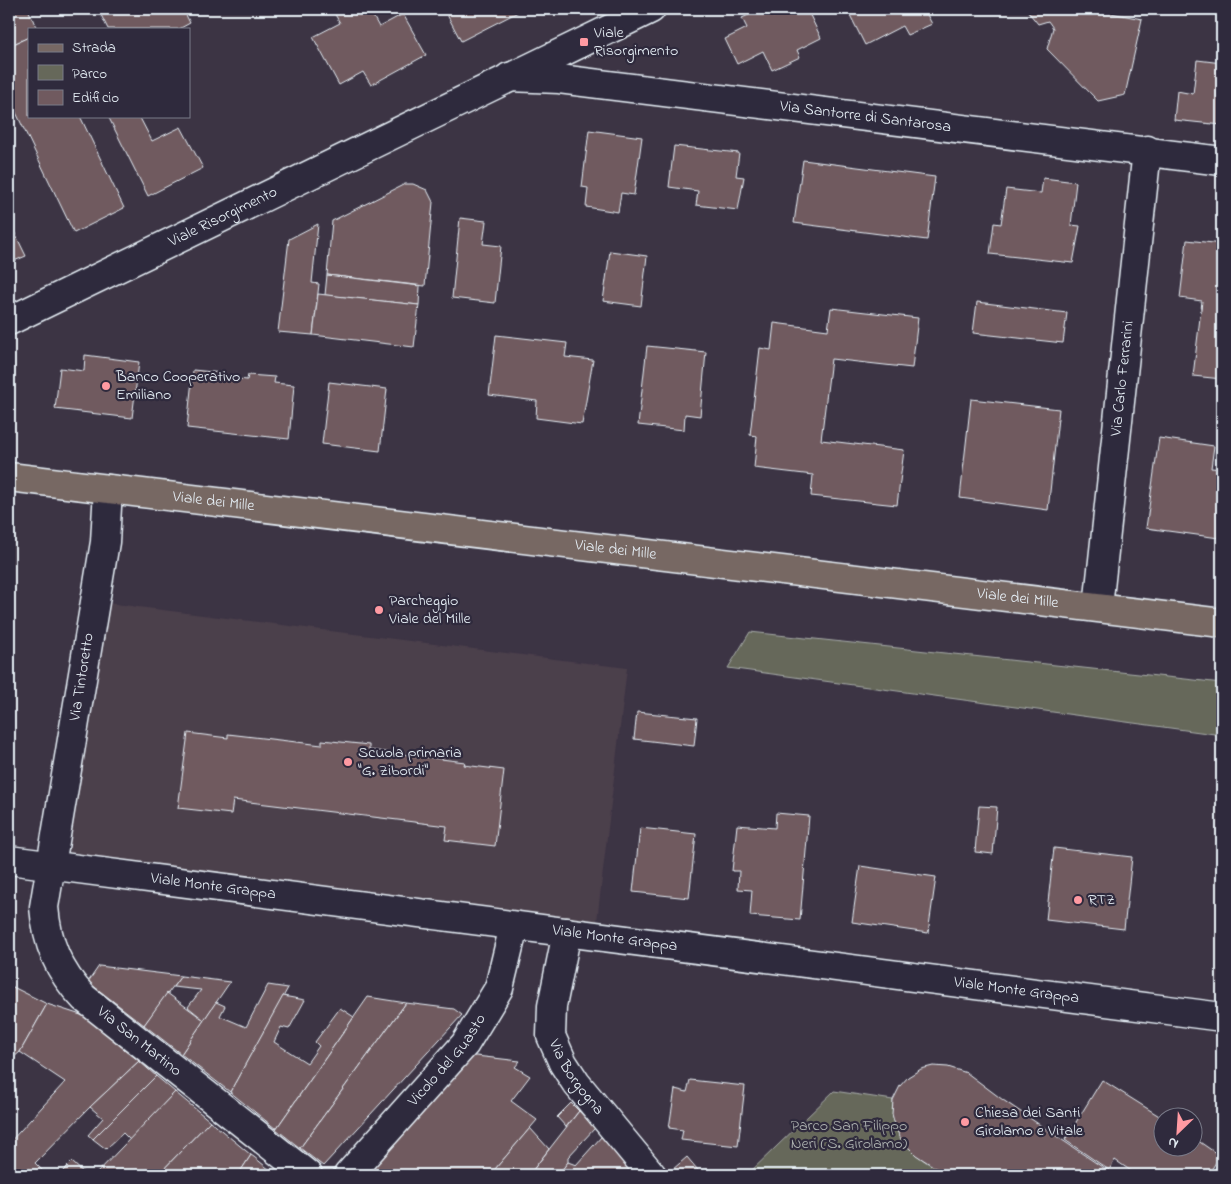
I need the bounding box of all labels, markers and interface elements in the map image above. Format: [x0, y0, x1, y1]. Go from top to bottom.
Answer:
place label: Viale Risorgimento [593, 21, 678, 63]
legend [28, 28, 190, 118]
marker: Viale Risorgimento [578, 36, 590, 48]
text: Strada [72, 37, 116, 59]
text: Parco [72, 63, 107, 85]
text: Edificio [72, 87, 119, 109]
street label: Via Santorre di Santarosa [778, 94, 953, 139]
street label: Viale Risorgimento [164, 180, 281, 254]
street label: Via Carlo Ferrarini [1104, 319, 1141, 438]
place label: Banco Cooperativo Emiliano [115, 365, 240, 407]
marker: Banco Cooperativo Emiliano [100, 380, 112, 392]
street label: Viale dei Mille [170, 485, 256, 519]
street label: Viale dei Mille [572, 533, 659, 567]
street label: Viale dei Mille [975, 581, 1061, 615]
place label: Parcheggio Viale del Mille [388, 589, 472, 631]
marker: Parcheggio Viale del Mille [373, 604, 385, 616]
street label: Via Tintoretto [63, 631, 101, 724]
place label: Scuola primaria "G. Zibordi" [358, 741, 462, 783]
marker: Scuola primaria "G. Zibordi" [342, 756, 354, 768]
street label: Viale Monte Grappa [148, 866, 277, 906]
place label: RTZ [1088, 888, 1115, 912]
marker: RTZ [1072, 894, 1084, 906]
street label: Viale Monte Grappa [550, 918, 679, 958]
street label: Viale Monte Grappa [952, 970, 1081, 1010]
street label: Via San Martino [91, 1000, 187, 1083]
street label: Vicolo del Guasto [402, 1009, 493, 1113]
street label: Via Borgogna [542, 1035, 610, 1120]
place label: Chiesa dei Santi Girolamo e Vitale [975, 1101, 1084, 1143]
north arrow [1154, 1106, 1204, 1156]
park label: Parco San Filippo Neri (S. Girolamo) [791, 1114, 908, 1156]
marker: Chiesa dei Santi Girolamo e Vitale [959, 1116, 971, 1128]
text: N [1164, 1131, 1182, 1154]

